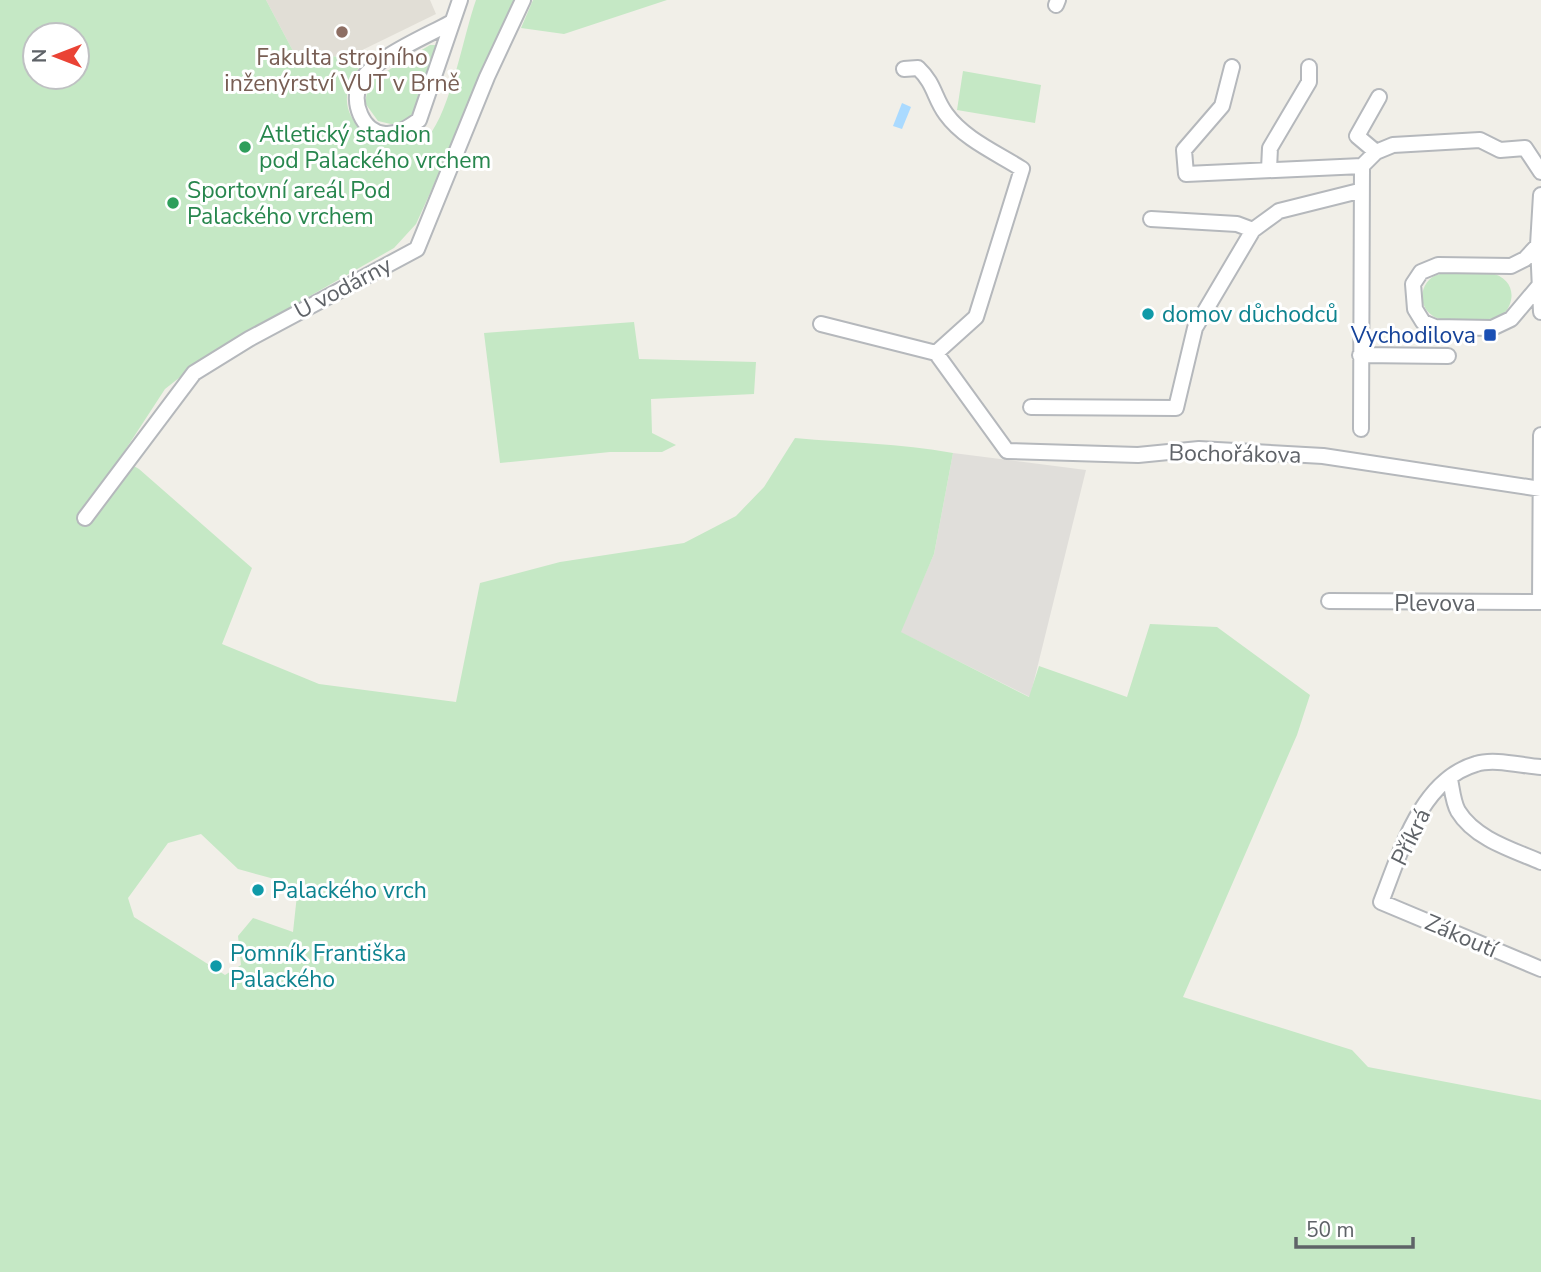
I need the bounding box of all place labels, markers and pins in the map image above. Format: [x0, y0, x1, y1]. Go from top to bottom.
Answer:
marker: Fakulta strojního inženýrství VUT v Brně [334, 24, 350, 40]
place label: Fakulta strojního inženýrství VUT v Brně [224, 42, 460, 99]
place label: Atletický stadion pod Palackého vrchem [259, 119, 491, 176]
marker: Atletický stadion pod Palackého vrchem [237, 139, 253, 155]
place label: Sportovní areál Pod Palackého vrchem [187, 175, 391, 232]
marker: Sportovní areál Pod Palackého vrchem [165, 195, 181, 211]
place label: domov důchodců [1162, 299, 1338, 330]
marker: domov důchodců [1140, 306, 1156, 322]
place label: Vychodilova [1350, 320, 1476, 351]
marker: Vychodilova [1482, 327, 1498, 343]
place label: Palackého vrch [272, 875, 427, 906]
marker: Palackého vrch [250, 882, 266, 898]
place label: Pomník Františka Palackého [230, 938, 406, 995]
marker: Pomník Františka Palackého [208, 958, 224, 974]

